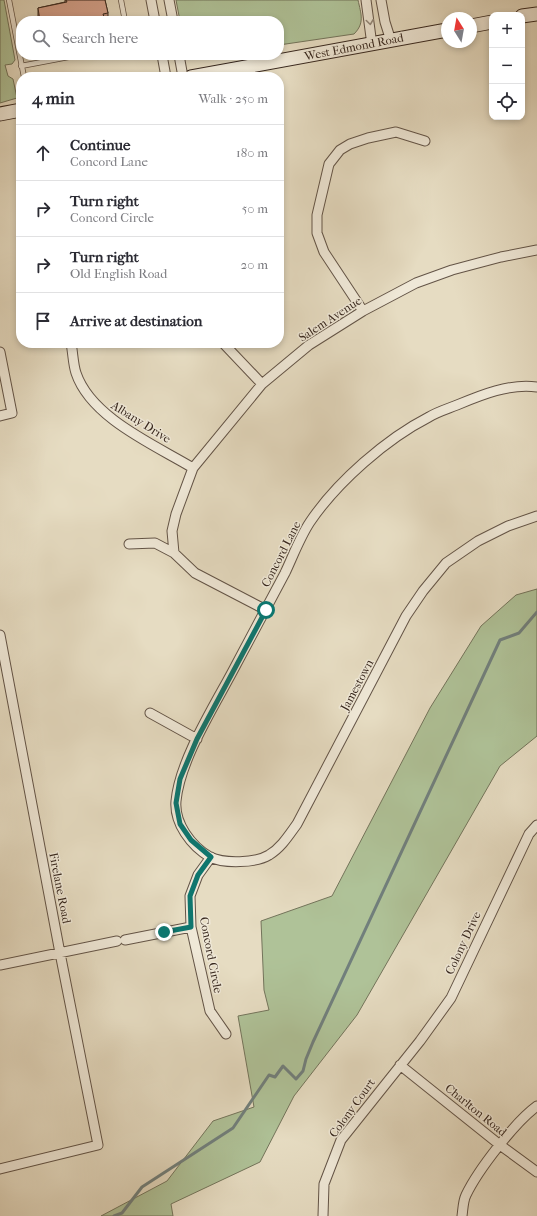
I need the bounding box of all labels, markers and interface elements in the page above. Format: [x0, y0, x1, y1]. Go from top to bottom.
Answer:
north arrow [441, 12, 477, 48]
map controls [489, 12, 525, 120]
button: + [489, 12, 525, 48]
search box [16, 16, 284, 60]
one-way arrow [365, 19, 374, 25]
icon: search [30, 27, 52, 49]
text: Search here [62, 29, 138, 47]
street label: West Edmond Road [302, 30, 405, 64]
button: − [489, 48, 525, 84]
button: locate [489, 84, 525, 120]
text: 4 min [32, 88, 75, 108]
text: Walk · 250 m [199, 91, 268, 106]
text: Continue [70, 136, 130, 154]
icon: ahead [32, 142, 54, 164]
text: 180 m [236, 145, 268, 160]
text: Concord Lane [70, 154, 148, 169]
text: Turn right [70, 192, 139, 210]
icon: right [32, 198, 54, 220]
text: 50 m [242, 201, 268, 216]
text: Concord Circle [70, 210, 154, 225]
text: Turn right [70, 248, 139, 266]
icon: right [32, 254, 54, 276]
text: 20 m [241, 257, 268, 272]
text: Old English Road [70, 266, 167, 281]
street label: Salem Avenue [296, 293, 364, 345]
icon: arrive [32, 310, 54, 332]
text: Arrive at destination [70, 312, 202, 330]
street label: Albany Drive [108, 398, 173, 446]
street label: Concord Lane [258, 519, 304, 589]
route start [257, 601, 275, 619]
street label: Jamestown [337, 657, 376, 714]
street label: Firelane Road [46, 851, 74, 925]
street label: Colony Drive [442, 909, 484, 977]
street label: Concord Circle [197, 916, 225, 994]
route end [155, 923, 173, 941]
street label: Colony Court [326, 1075, 378, 1140]
street label: Charlton Road [442, 1081, 510, 1139]

